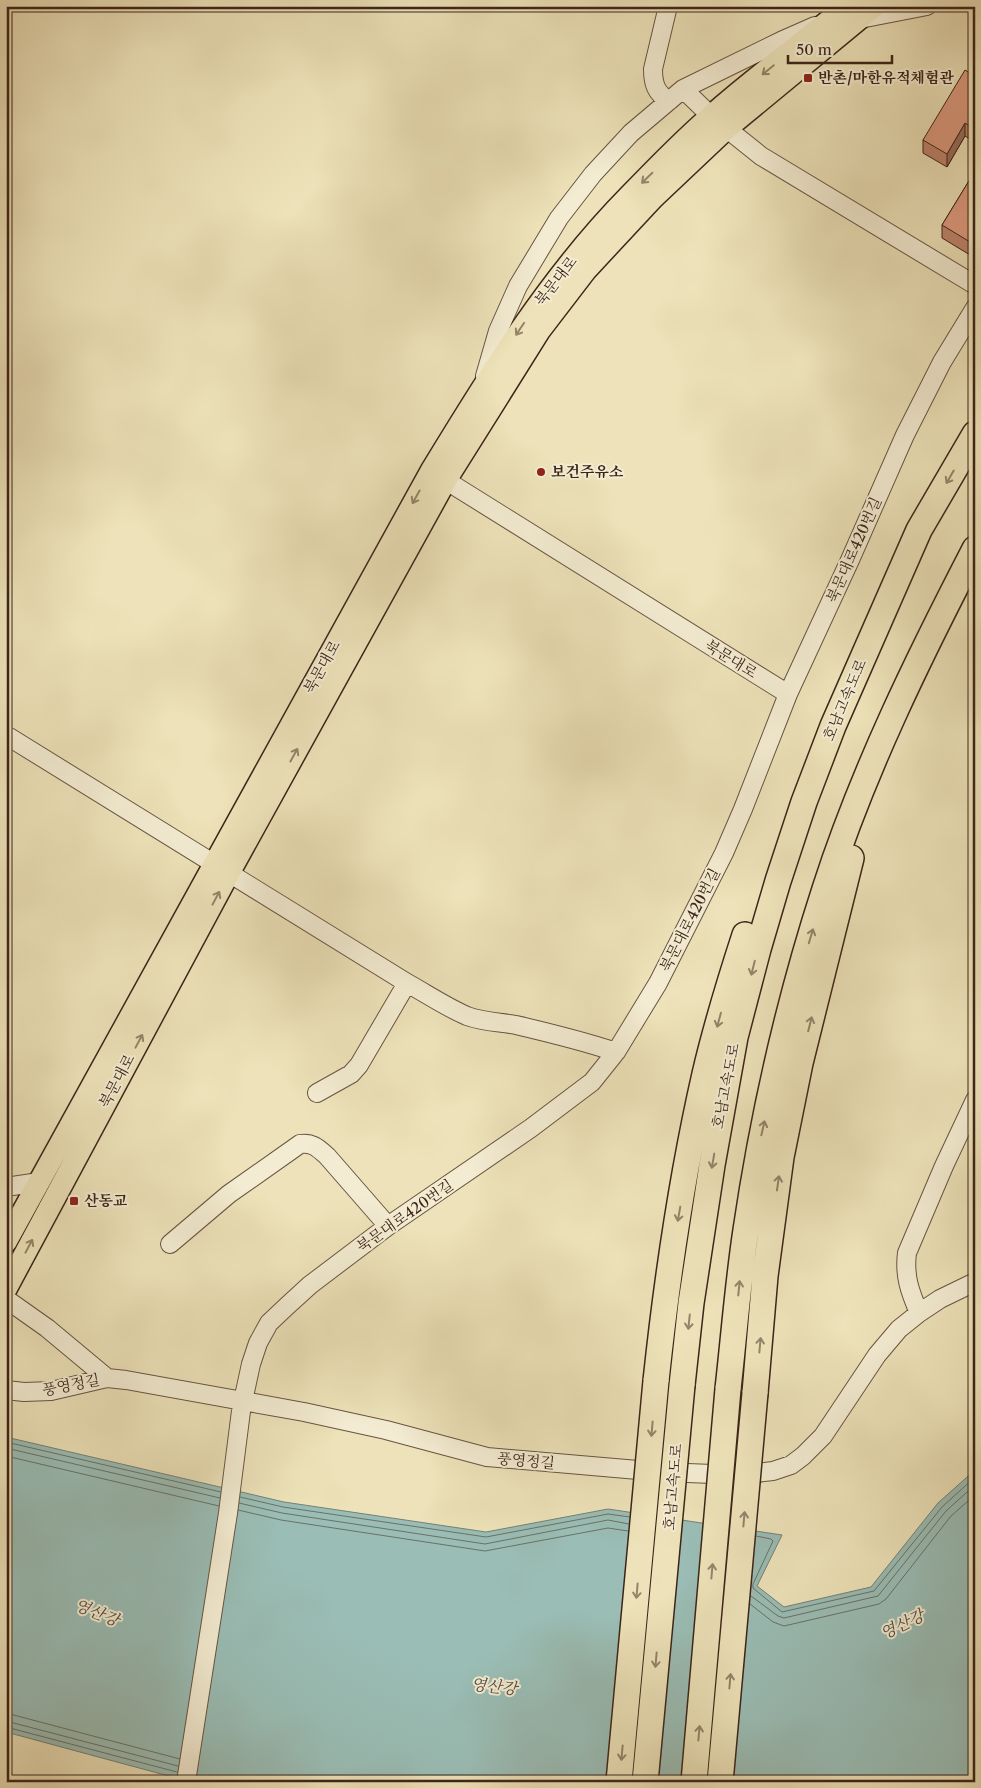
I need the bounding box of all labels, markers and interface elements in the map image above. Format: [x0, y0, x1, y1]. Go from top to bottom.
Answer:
scale bar [788, 32, 892, 64]
text: 50 m [796, 40, 832, 59]
one-way arrow [762, 64, 775, 75]
place label: 반촌/마한유적체험관 [818, 68, 955, 87]
marker: 반촌/마한유적체험관 [802, 72, 814, 84]
one-way arrow [641, 172, 653, 184]
street label: 북문대로 [530, 252, 581, 309]
one-way arrow [515, 322, 526, 336]
place label: 보건주유소 [551, 462, 624, 481]
marker: 보건주유소 [535, 466, 547, 478]
one-way arrow [945, 469, 955, 483]
one-way arrow [411, 489, 421, 503]
street label: 북문대로420번길 [822, 494, 885, 606]
street label: 북문대로 [702, 635, 761, 682]
street label: 북문대로 [299, 636, 344, 697]
street label: 호남고속도로 [819, 656, 870, 744]
one-way arrow [290, 748, 299, 763]
street label: 북문대로420번길 [655, 865, 724, 975]
one-way arrow [211, 891, 221, 905]
one-way arrow [806, 929, 816, 945]
one-way arrow [748, 959, 757, 975]
one-way arrow [714, 1012, 724, 1028]
one-way arrow [806, 1017, 815, 1033]
one-way arrow [135, 1034, 144, 1049]
street label: 호남고속도로 [708, 1041, 743, 1130]
street label: 북문대로 [95, 1050, 139, 1111]
one-way arrow [759, 1120, 768, 1136]
one-way arrow [707, 1152, 717, 1168]
street label: 북문대로420번길 [353, 1175, 457, 1256]
one-way arrow [773, 1176, 783, 1192]
place label: 산동교 [84, 1191, 128, 1210]
marker: 산동교 [68, 1195, 80, 1207]
one-way arrow [673, 1205, 683, 1221]
one-way arrow [25, 1239, 34, 1254]
one-way arrow [734, 1281, 744, 1297]
one-way arrow [684, 1313, 694, 1329]
one-way arrow [755, 1337, 764, 1353]
street label: 풍영정길 [41, 1370, 101, 1399]
one-way arrow [647, 1421, 656, 1437]
street label: 호남고속도로 [659, 1442, 686, 1531]
street label: 풍영정길 [496, 1449, 556, 1472]
one-way arrow [739, 1511, 749, 1527]
one-way arrow [708, 1564, 717, 1580]
one-way arrow [632, 1583, 642, 1599]
water label: 영산강 [72, 1594, 125, 1631]
water label: 영산강 [877, 1604, 930, 1643]
one-way arrow [652, 1651, 661, 1667]
one-way arrow [725, 1673, 734, 1689]
water label: 영산강 [470, 1674, 521, 1699]
one-way arrow [694, 1725, 703, 1741]
one-way arrow [617, 1745, 627, 1761]

